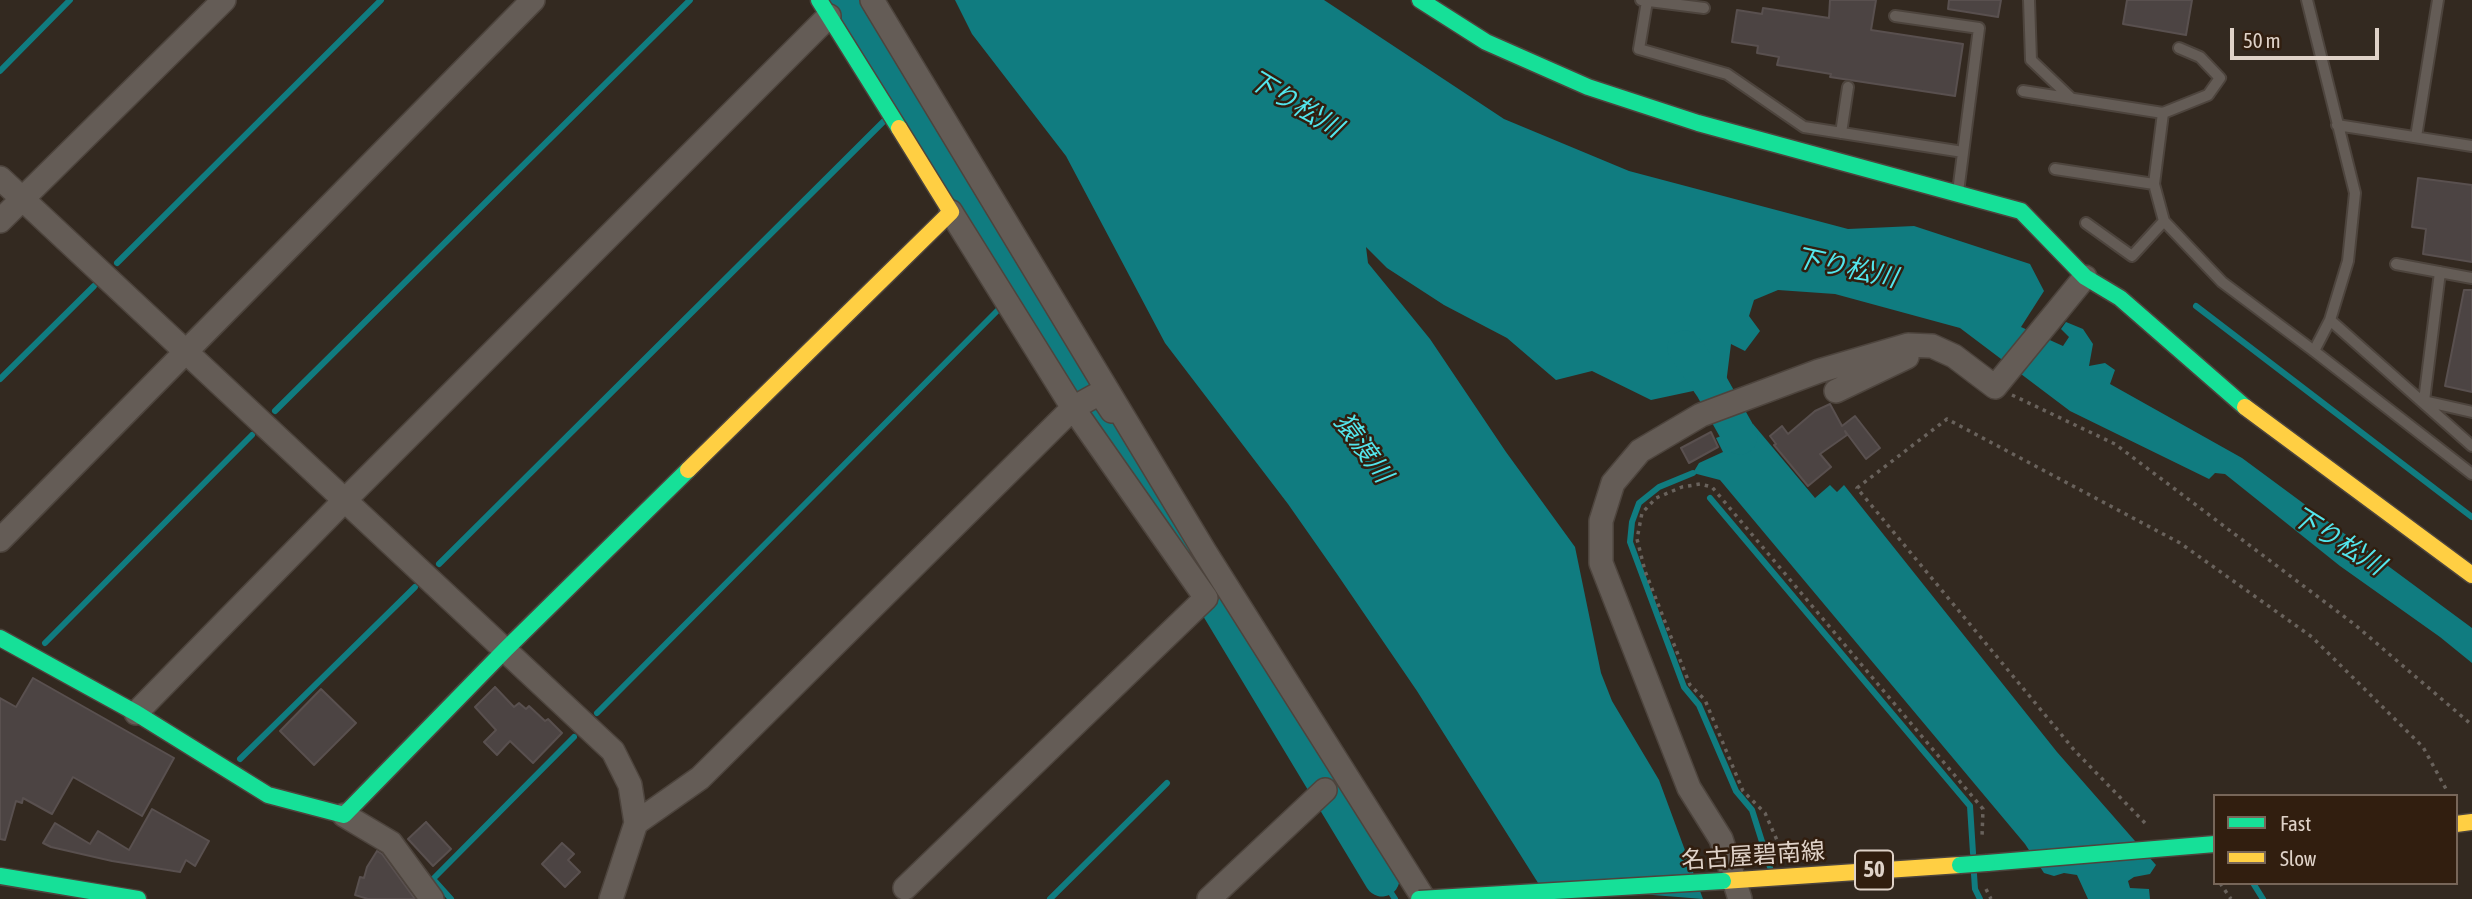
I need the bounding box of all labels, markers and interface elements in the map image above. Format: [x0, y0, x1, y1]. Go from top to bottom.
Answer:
scale bar [2234, 14, 2383, 58]
text: 50 m [2243, 28, 2281, 52]
water label: 下り松川 [1242, 64, 1348, 144]
water label: 下り松川 [1792, 242, 1900, 294]
water label: 猿渡川 [1327, 407, 1399, 489]
water label: 下り松川 [2286, 500, 2390, 582]
legend [2213, 794, 2458, 885]
text: Fast [2280, 811, 2311, 835]
street label: 名古屋碧南線 [1680, 837, 1826, 875]
text: Slow [2280, 846, 2316, 870]
road number: 50 [1855, 850, 1893, 890]

